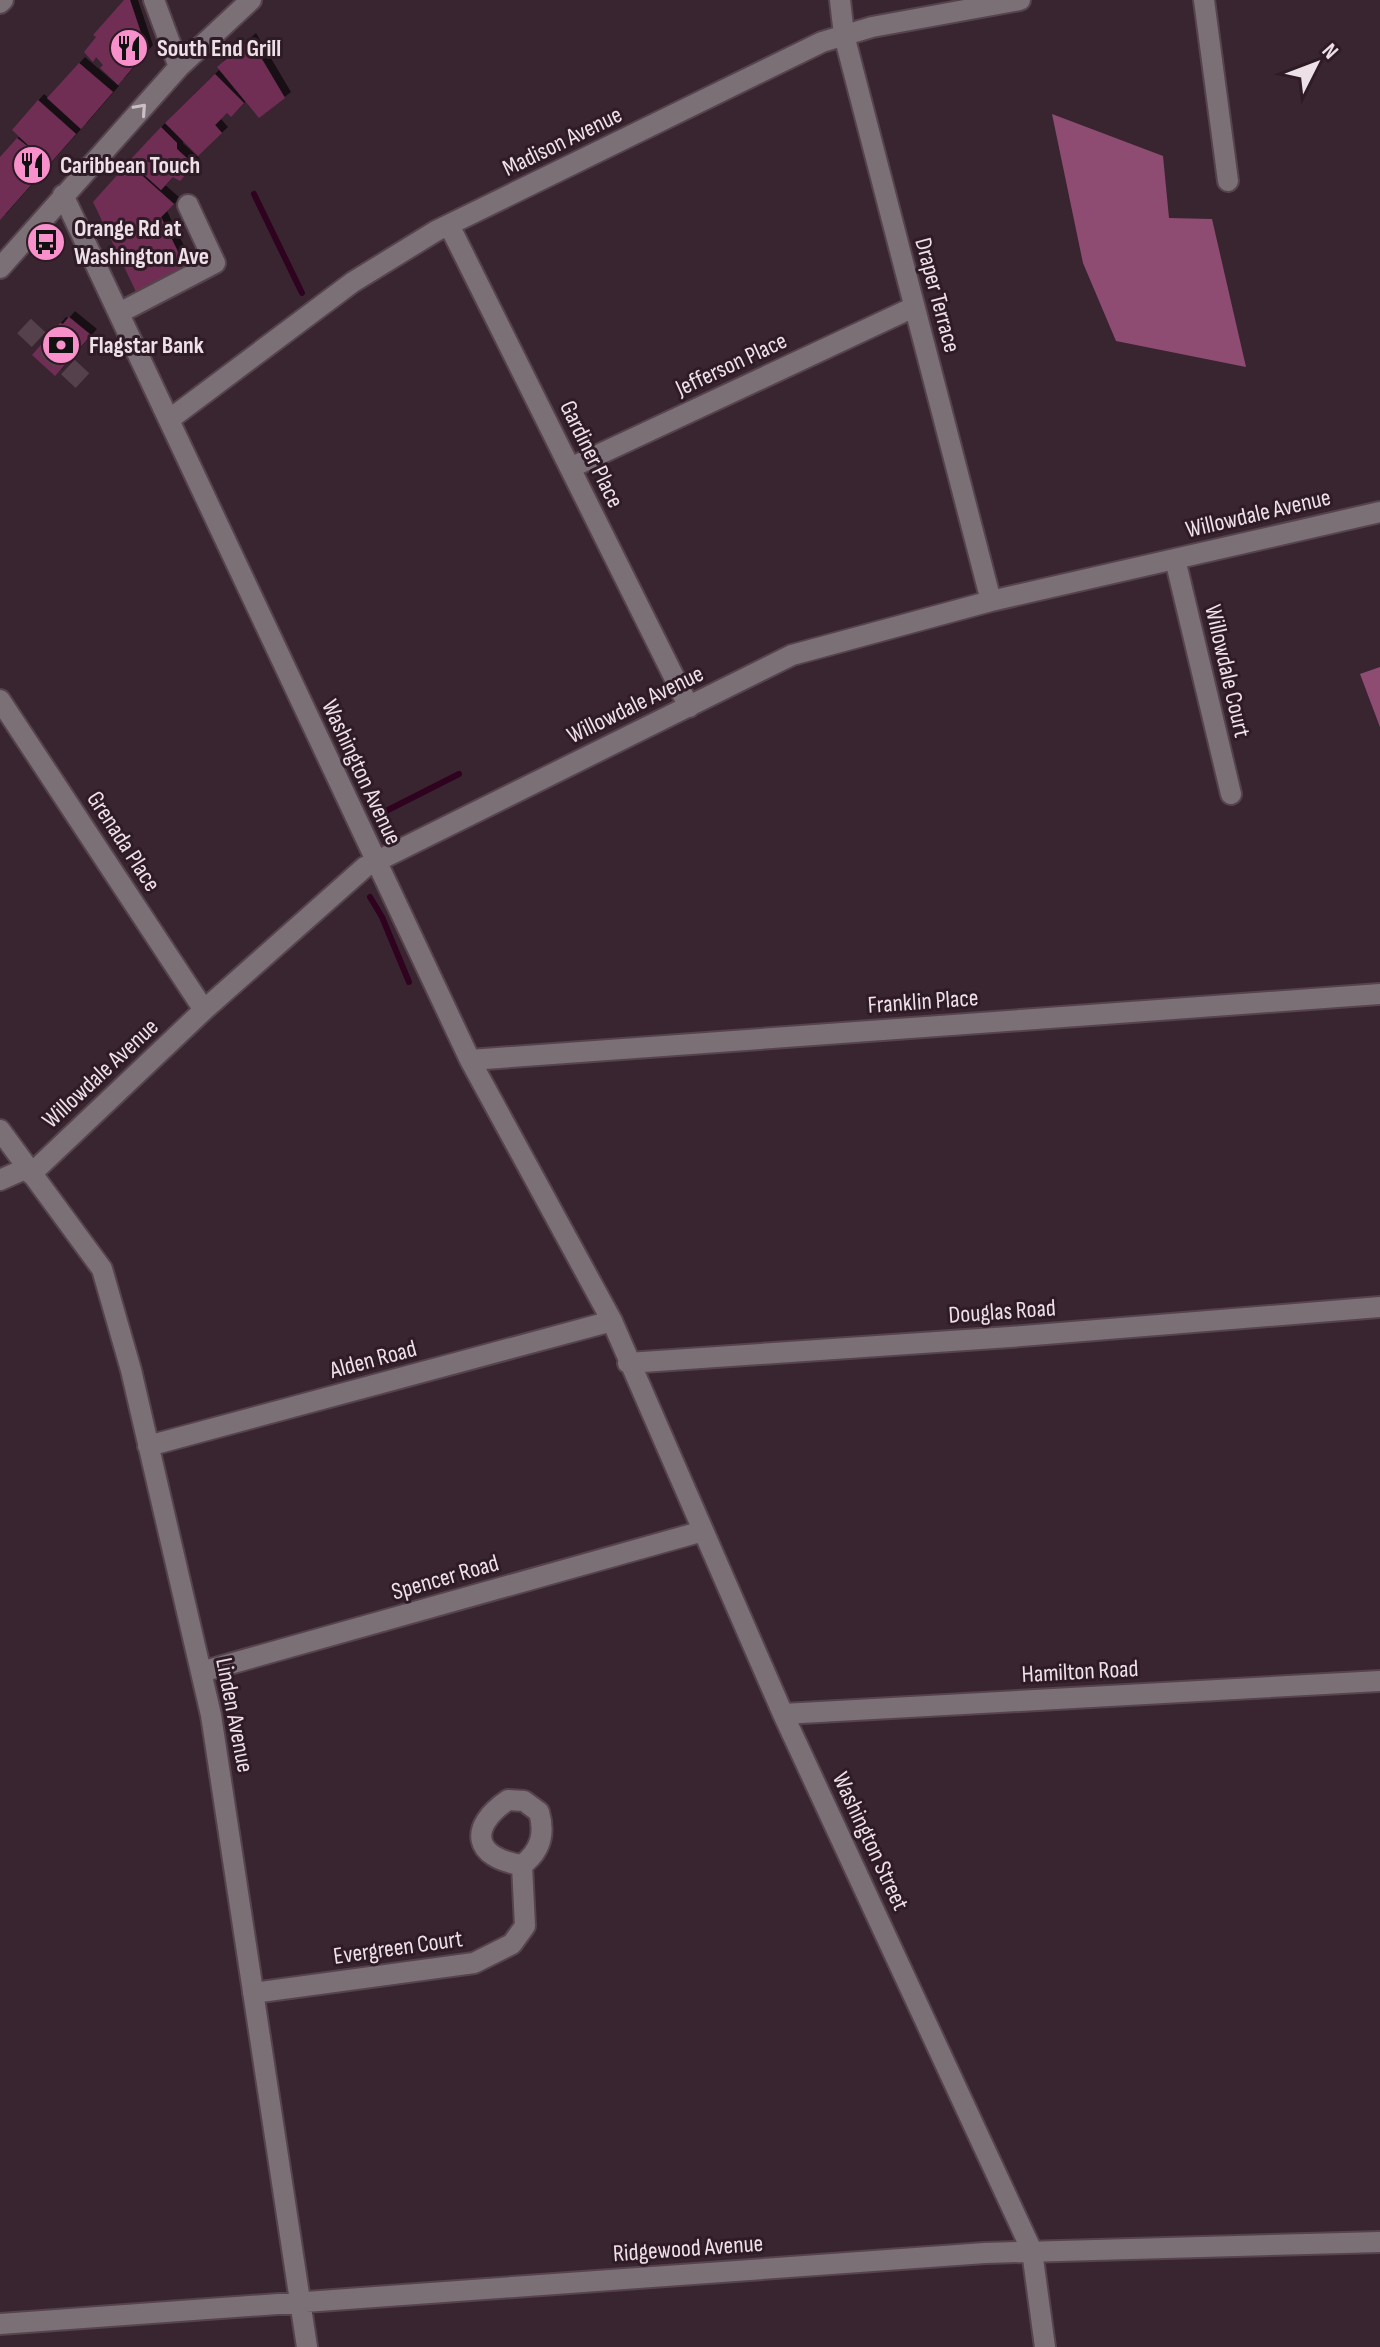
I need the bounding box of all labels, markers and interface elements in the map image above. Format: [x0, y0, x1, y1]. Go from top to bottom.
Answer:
north arrow [1276, 24, 1356, 104]
restaurant icon: South End Grill [108, 27, 150, 69]
place label: South End Grill [157, 34, 281, 63]
text: N [1316, 38, 1344, 65]
street label: Madison Avenue [498, 100, 627, 183]
one-way arrow [131, 104, 146, 118]
restaurant icon: Caribbean Touch [11, 144, 53, 186]
place label: Caribbean Touch [60, 151, 200, 180]
place label: Orange Rd at Washington Ave [74, 214, 209, 271]
bus stop icon: Orange Rd at Washington Ave [25, 221, 67, 263]
street label: Draper Terrace [908, 235, 967, 356]
bank icon: Flagstar Bank [40, 324, 82, 366]
street label: Jefferson Place [670, 326, 792, 403]
place label: Flagstar Bank [89, 331, 204, 360]
street label: Gardiner Place [553, 396, 630, 513]
street label: Willowdale Avenue [1183, 483, 1334, 544]
street label: Willowdale Court [1198, 602, 1257, 740]
street label: Willowdale Avenue [562, 659, 708, 750]
street label: Washington Avenue [315, 695, 408, 850]
street label: Grenada Place [80, 786, 167, 897]
street label: Franklin Place [867, 983, 979, 1020]
street label: Willowdale Avenue [36, 1012, 164, 1134]
street label: Douglas Road [947, 1293, 1057, 1330]
street label: Alden Road [326, 1334, 420, 1385]
street label: Spencer Road [388, 1548, 502, 1607]
street label: Hamilton Road [1021, 1654, 1139, 1689]
street label: Linden Avenue [209, 1655, 260, 1775]
street label: Washington Street [826, 1767, 915, 1915]
street label: Evergreen Court [332, 1924, 465, 1971]
street label: Ridgewood Avenue [612, 2229, 764, 2268]

